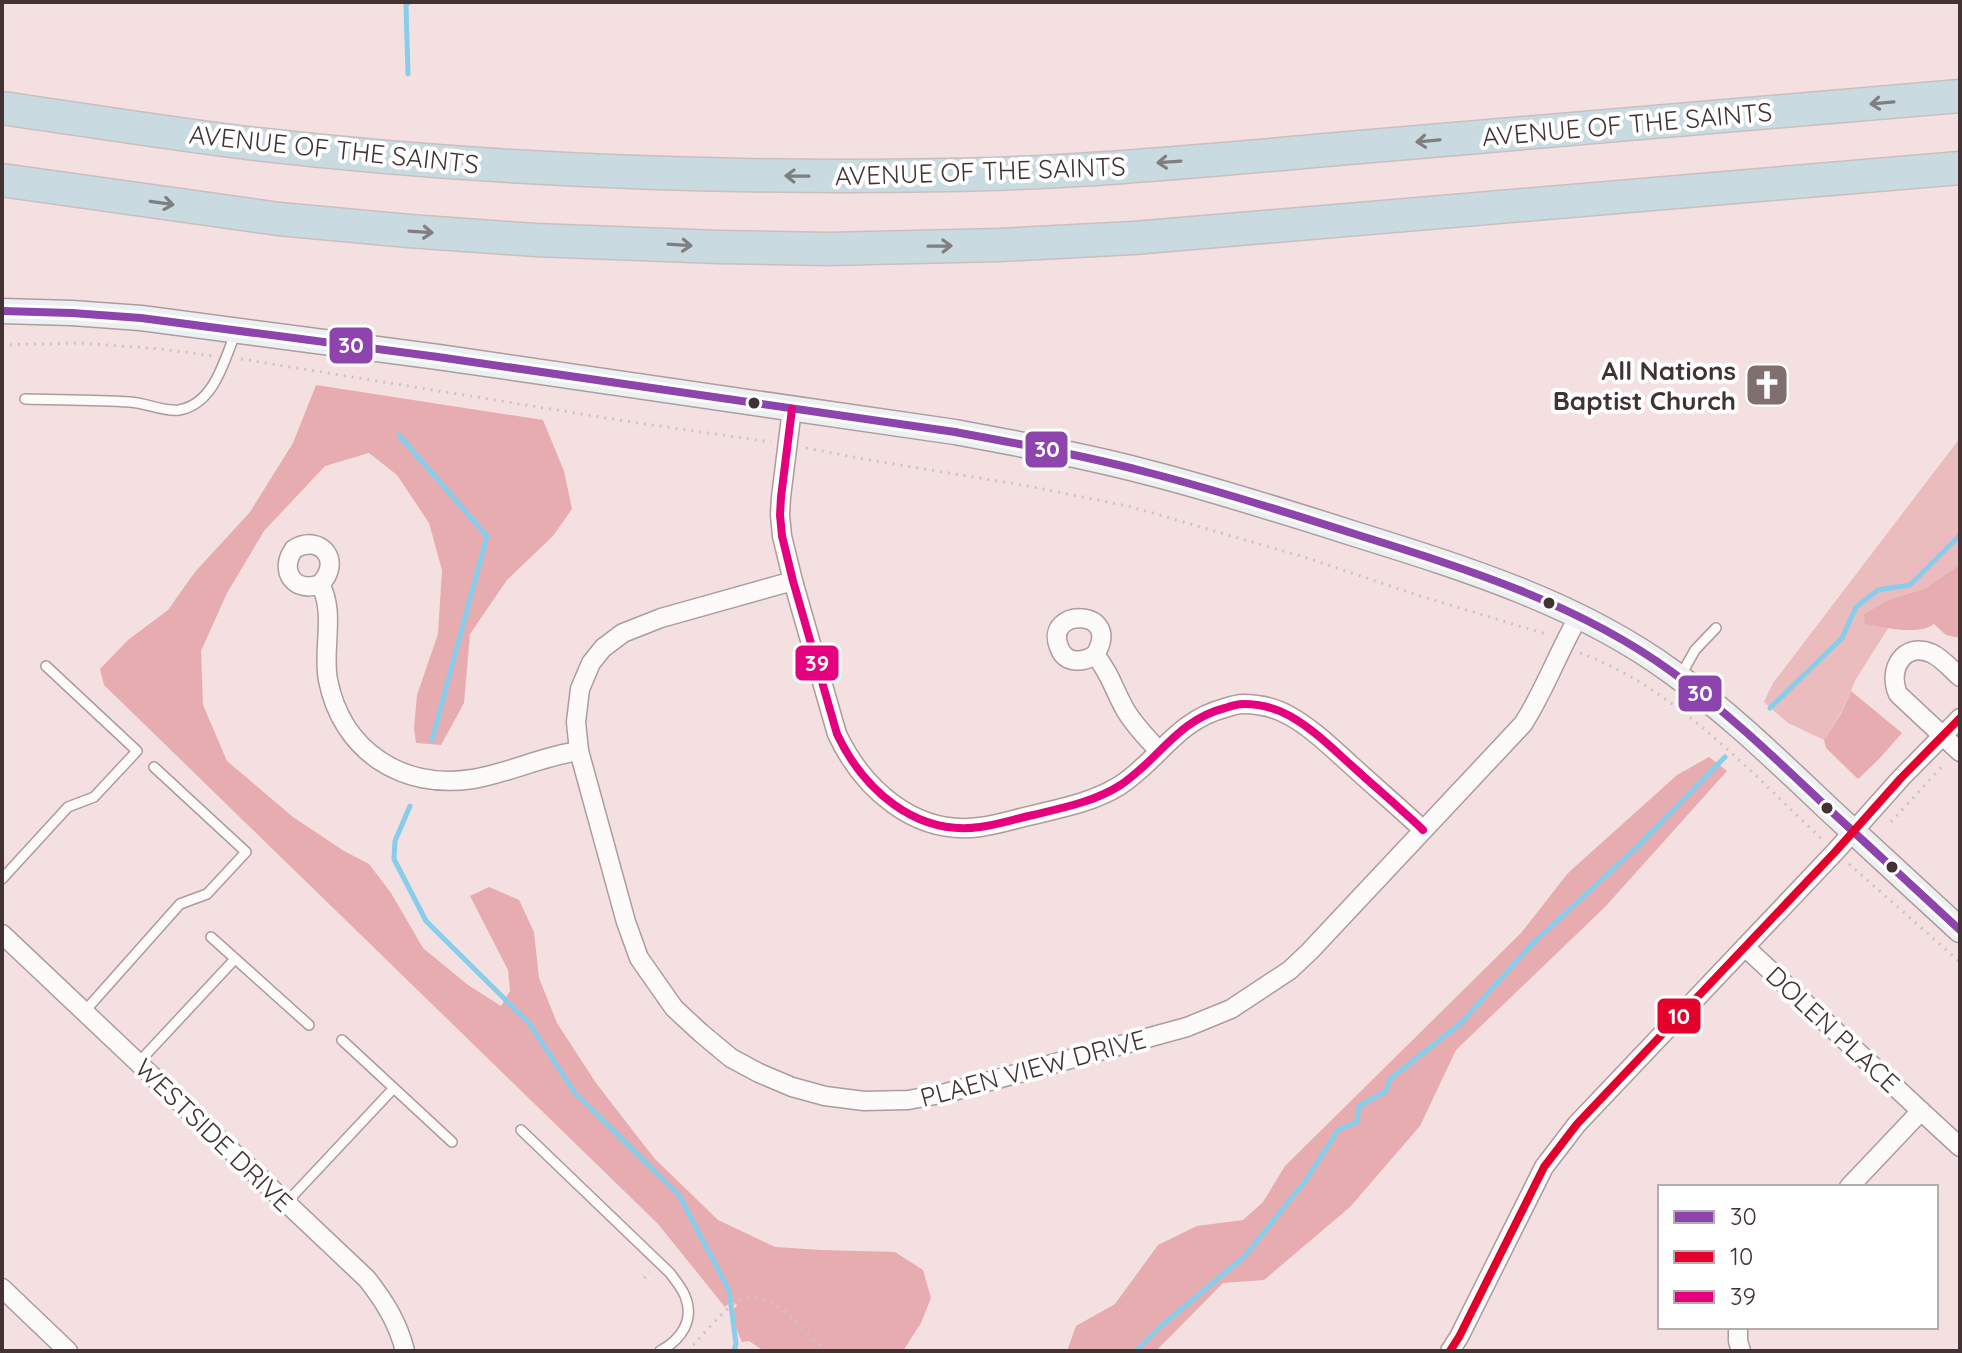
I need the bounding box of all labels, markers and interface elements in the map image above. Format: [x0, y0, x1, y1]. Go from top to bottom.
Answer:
street label: AVENUE OF THE SAINTS [1481, 95, 1773, 153]
one-way arrow [1869, 95, 1896, 110]
street label: AVENUE OF THE SAINTS [188, 117, 480, 181]
one-way arrow [1415, 134, 1442, 149]
street label: AVENUE OF THE SAINTS [834, 149, 1126, 193]
one-way arrow [1156, 155, 1183, 170]
one-way arrow [784, 169, 811, 184]
one-way arrow [149, 196, 174, 211]
one-way arrow [407, 225, 434, 240]
one-way arrow [666, 238, 693, 253]
one-way arrow [926, 239, 953, 254]
line badge: 30 [328, 326, 374, 365]
text: 30 [338, 331, 364, 359]
place label: All Nations Baptist Church [1553, 354, 1736, 417]
church icon: All Nations Baptist Church [1743, 361, 1791, 409]
unlabelled marker [746, 395, 762, 411]
line badge: 30 [1024, 430, 1069, 469]
text: 30 [1034, 435, 1060, 463]
unlabelled marker [1541, 595, 1557, 611]
line badge: 39 [794, 644, 840, 682]
text: 39 [805, 649, 829, 677]
line badge: 30 [1677, 674, 1723, 713]
text: 30 [1687, 679, 1713, 707]
unlabelled marker [1819, 800, 1835, 816]
unlabelled marker [1884, 859, 1900, 875]
street label: DOLEN PLACE [1759, 959, 1907, 1099]
line badge: 10 [1656, 997, 1702, 1035]
text: 10 [1668, 1002, 1690, 1030]
street label: PLAEN VIEW DRIVE [916, 1022, 1150, 1114]
street label: WESTSIDE DRIVE [128, 1051, 300, 1219]
legend [1658, 1185, 1938, 1329]
text: 30 [1730, 1201, 1757, 1231]
text: 10 [1730, 1241, 1753, 1271]
text: 39 [1730, 1281, 1756, 1311]

